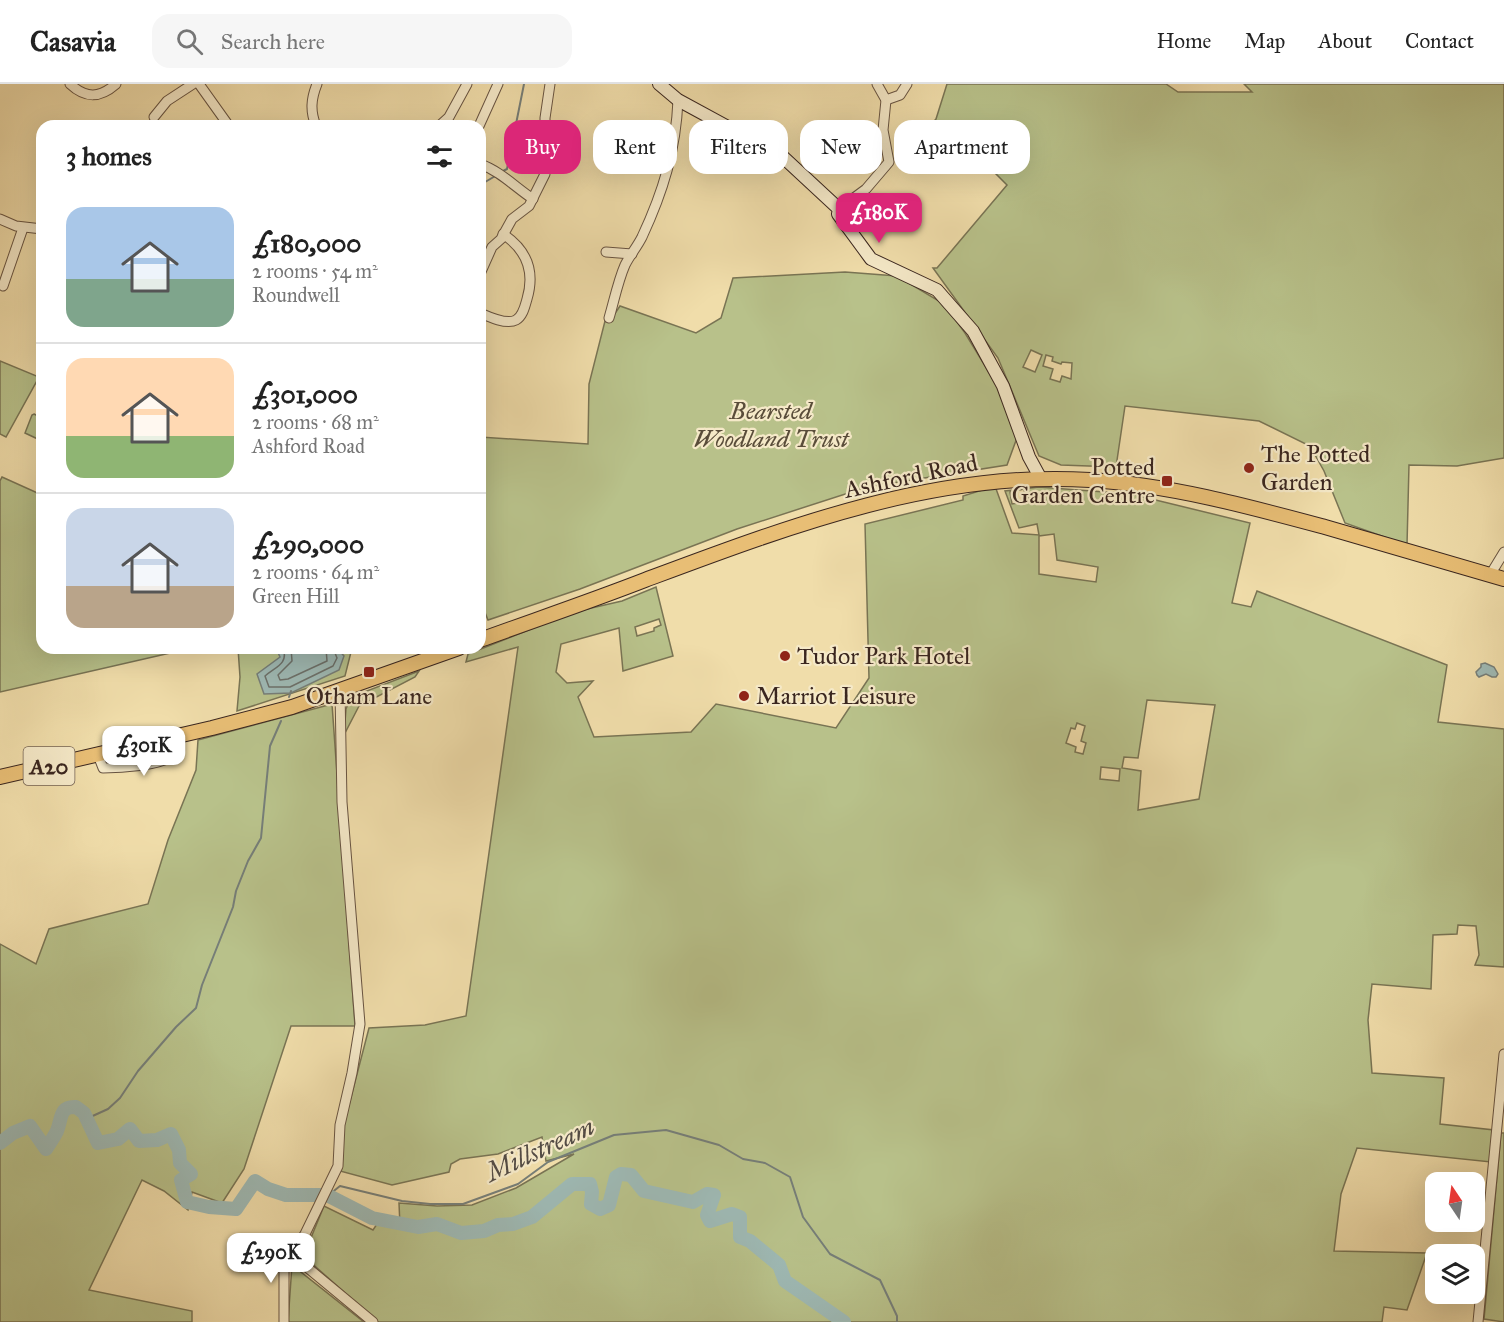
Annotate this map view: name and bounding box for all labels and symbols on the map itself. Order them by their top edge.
pin: £180K [837,193,921,244]
park label: Bearsted Woodland Trust [693,396,850,454]
place label: The Potted Garden [1261,439,1370,497]
street label: Ashford Road [841,447,980,505]
place label: Potted Garden Centre [1012,452,1155,510]
marker: The Potted Garden [1242,461,1256,475]
marker: Potted Garden Centre [1160,474,1174,488]
place label: Tudor Park Hotel [797,641,971,671]
marker: Tudor Park Hotel [778,649,792,663]
marker: Otham Lane [362,665,376,679]
place label: Otham Lane [306,681,432,711]
place label: Marriot Leisure [756,681,916,711]
marker: Marriot Leisure [737,689,751,703]
pin: £301K [102,726,186,777]
road number: A20 [23,747,74,785]
water label: Millstream [478,1110,600,1189]
north arrow [1425,1172,1485,1232]
pin: £290K [229,1233,313,1284]

